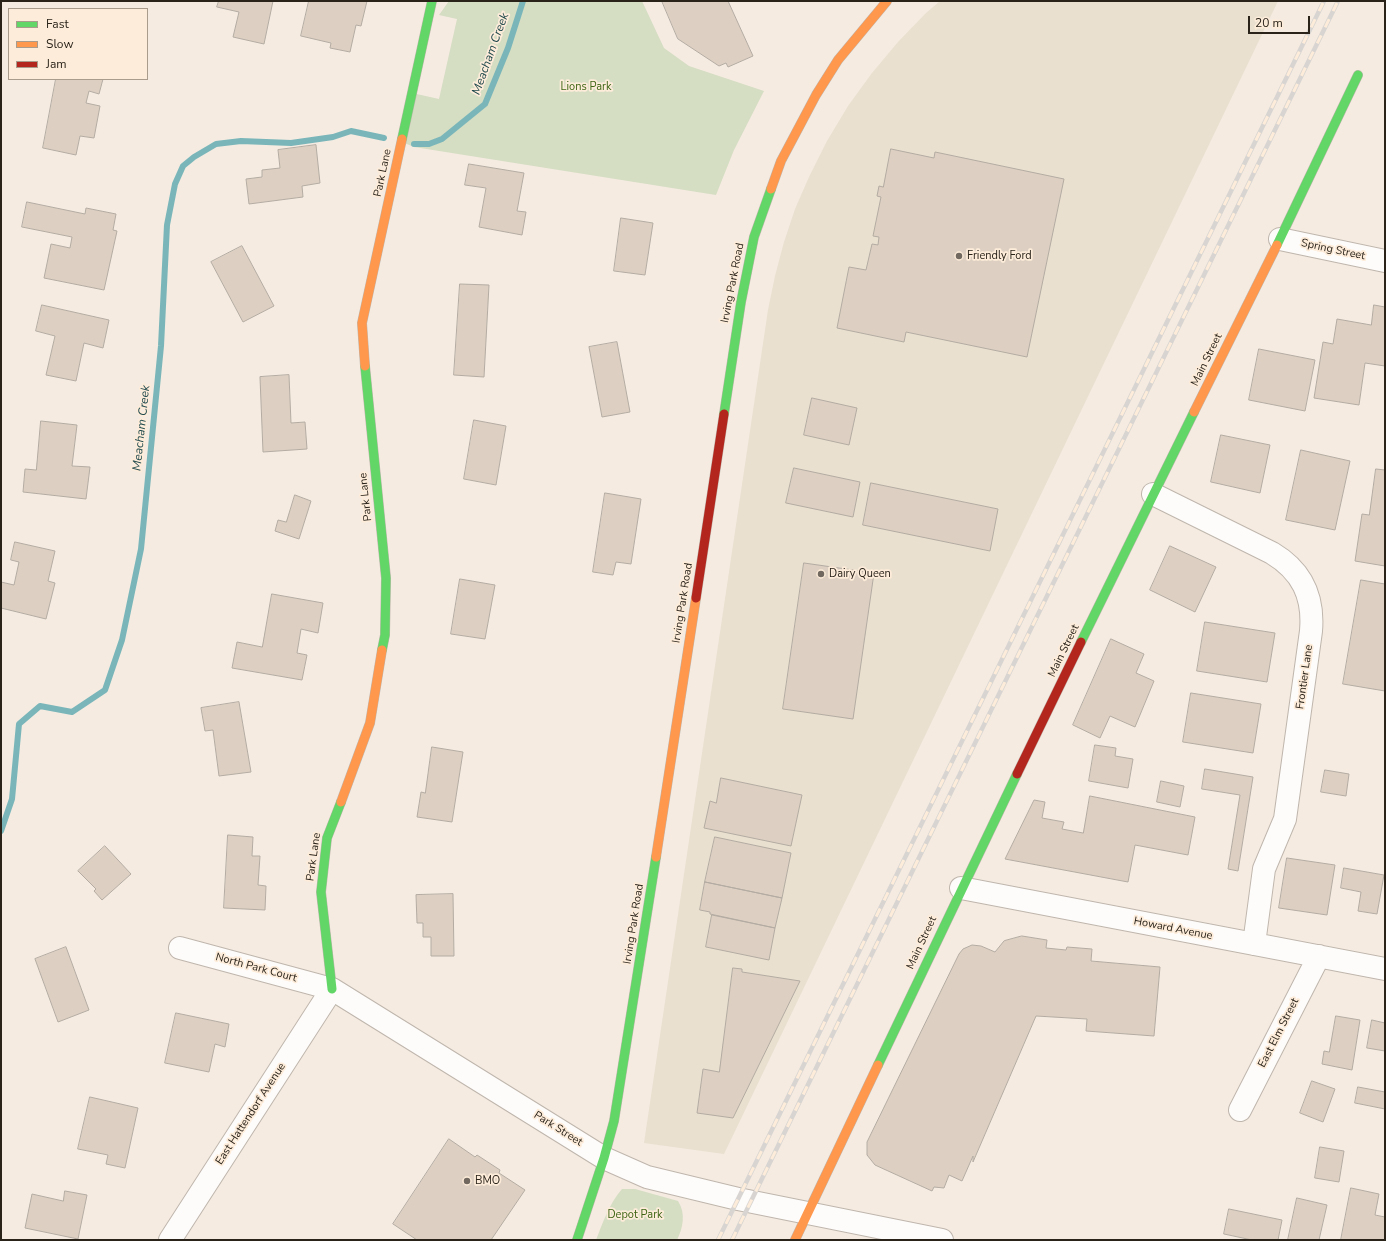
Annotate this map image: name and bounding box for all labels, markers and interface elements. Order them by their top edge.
legend [8,8,148,80]
scale bar [1250,8,1312,34]
water label: Meacham Creek [470,11,512,97]
text: 20 m [1255,15,1283,31]
text: Fast [46,16,69,32]
text: Slow [46,36,74,52]
text: Jam [46,56,67,72]
park label: Lions Park [561,80,611,94]
street label: Park Lane [371,148,395,198]
street label: Spring Street [1300,237,1366,263]
street label: Irving Park Road [719,242,747,324]
place label: Friendly Ford [967,249,1032,263]
marker: Friendly Ford [954,251,964,261]
street label: Main Street [1189,332,1225,388]
water label: Meacham Creek [130,384,154,472]
street label: Park Lane [357,472,375,522]
street label: Irving Park Road [670,562,696,644]
place label: Dairy Queen [829,567,891,581]
marker: Dairy Queen [816,569,826,579]
street label: Main Street [1046,623,1082,679]
street label: Frontier Lane [1294,644,1316,710]
street label: Park Lane [304,832,324,882]
street label: Irving Park Road [621,883,647,965]
street label: Main Street [904,914,940,972]
street label: Howard Avenue [1133,915,1213,943]
street label: North Park Court [214,951,298,985]
street label: East Elm Street [1256,996,1302,1070]
street label: East Hattendorf Avenue [213,1061,289,1167]
street label: Park Street [531,1109,585,1149]
place label: BMO [475,1174,500,1188]
marker: BMO [462,1176,472,1186]
park label: Depot Park [607,1208,663,1222]

